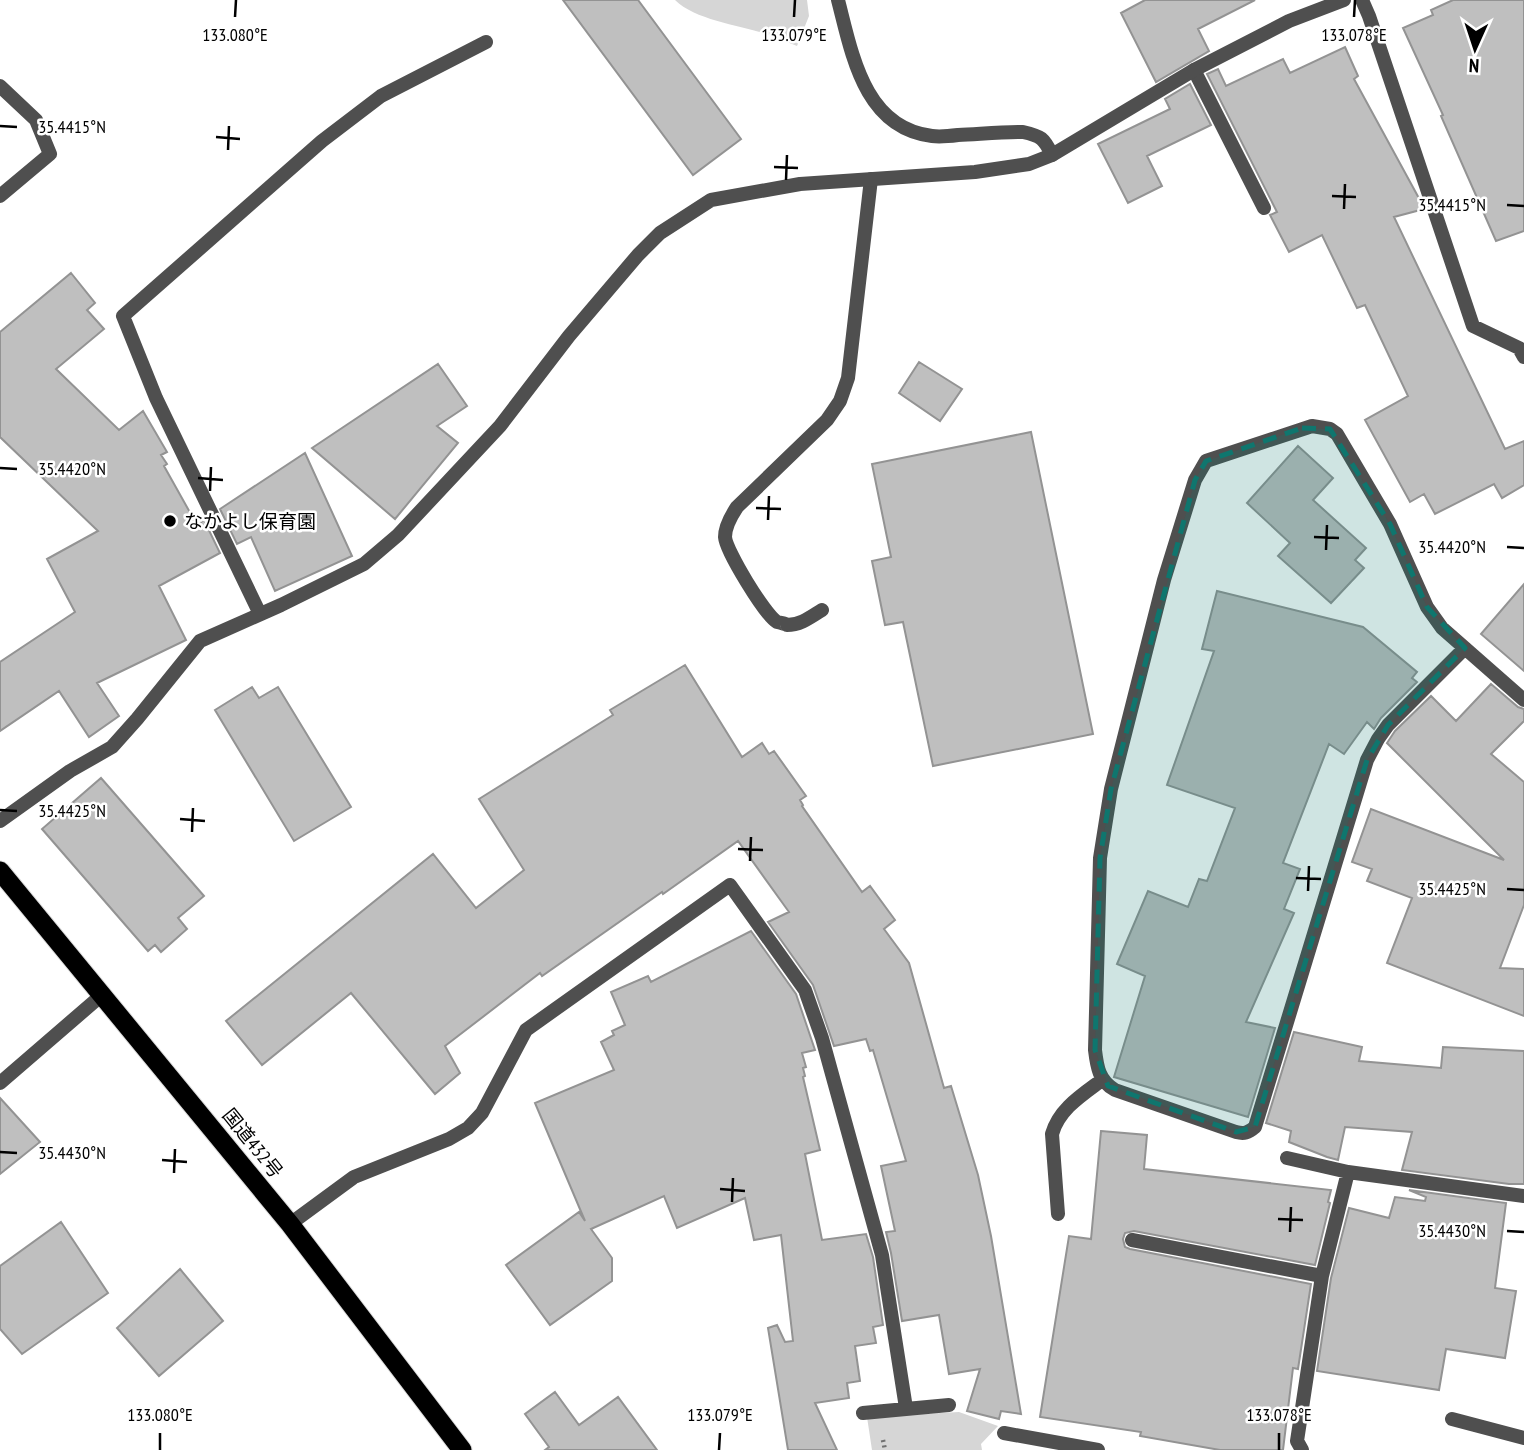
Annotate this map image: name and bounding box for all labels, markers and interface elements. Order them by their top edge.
north arrow [1440,14,1510,84]
text: 133.080°E [202,23,268,46]
text: 133.079°E [761,23,827,46]
text: 133.078°E [1321,23,1387,46]
text: N [1468,54,1480,78]
text: 35.4415°N [38,115,106,138]
text: 35.4415°N [1418,193,1486,216]
text: 35.4420°N [38,457,106,480]
place label: なかよし保育園 [184,509,316,533]
marker: なかよし保育園 [162,513,178,529]
text: 35.4420°N [1418,535,1486,558]
text: 35.4425°N [38,799,106,822]
text: 35.4425°N [1418,877,1486,900]
street label: 国道432号 [218,1103,288,1183]
text: 35.4430°N [38,1141,106,1164]
text: 35.4430°N [1418,1219,1486,1242]
text: 133.080°E [127,1403,193,1426]
text: 133.079°E [687,1403,753,1426]
text: 133.078°E [1246,1403,1312,1426]

